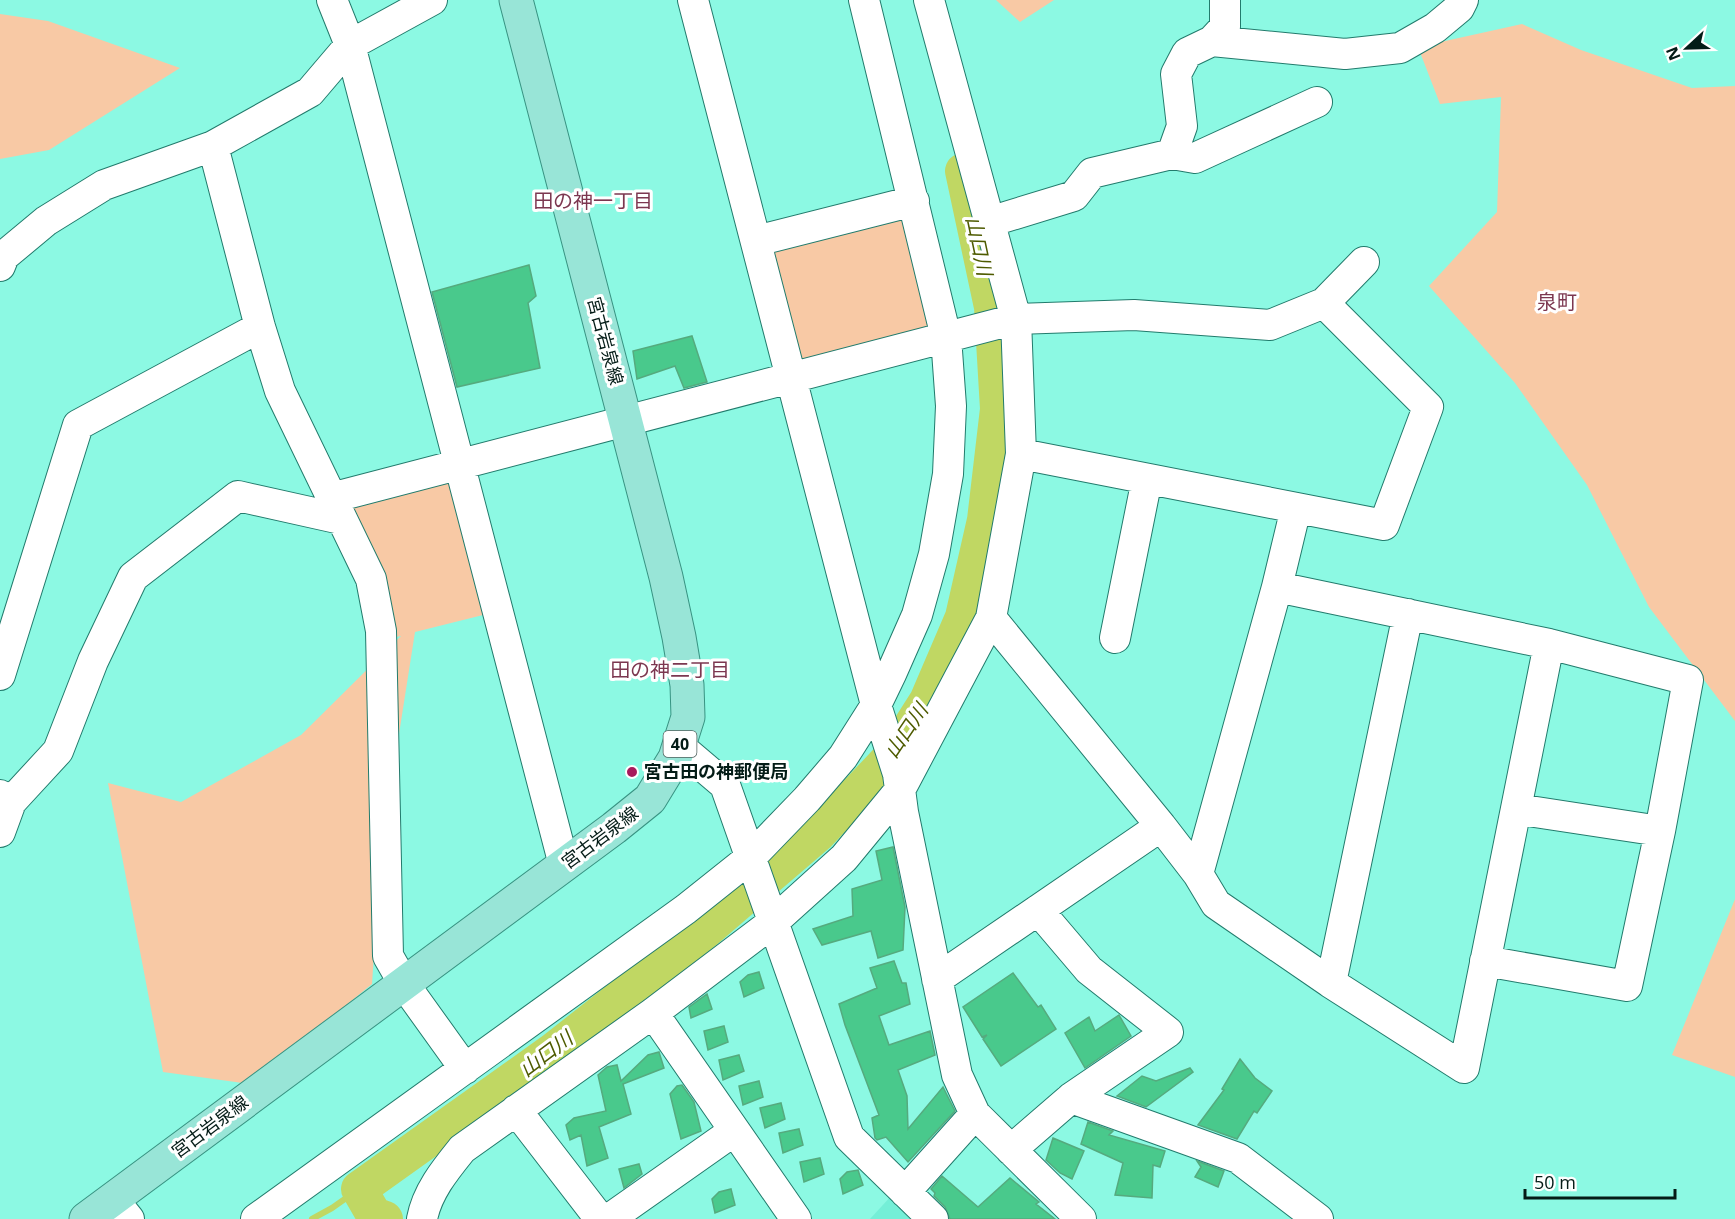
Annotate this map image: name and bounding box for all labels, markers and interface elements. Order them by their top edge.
north arrow [1657,18,1717,78]
text: N [1660,43,1686,64]
district label: 田の神一丁目 [533,187,653,214]
water label: 山口川 [960,214,999,280]
district label: 泉町 [1537,288,1577,315]
street label: 宮古岩泉線 [583,294,629,387]
district label: 田の神二丁目 [610,656,730,683]
water label: 山口川 [878,697,935,763]
road number: 40 [664,731,696,757]
place label: 宮古田の神郵便局 [644,759,788,783]
marker: 宮古田の神郵便局 [625,765,639,779]
street label: 宮古岩泉線 [556,801,643,874]
water label: 山口川 [514,1024,579,1082]
street label: 宮古岩泉線 [166,1090,253,1163]
scale bar [1525,1162,1675,1200]
text: 50 m [1534,1170,1576,1194]

